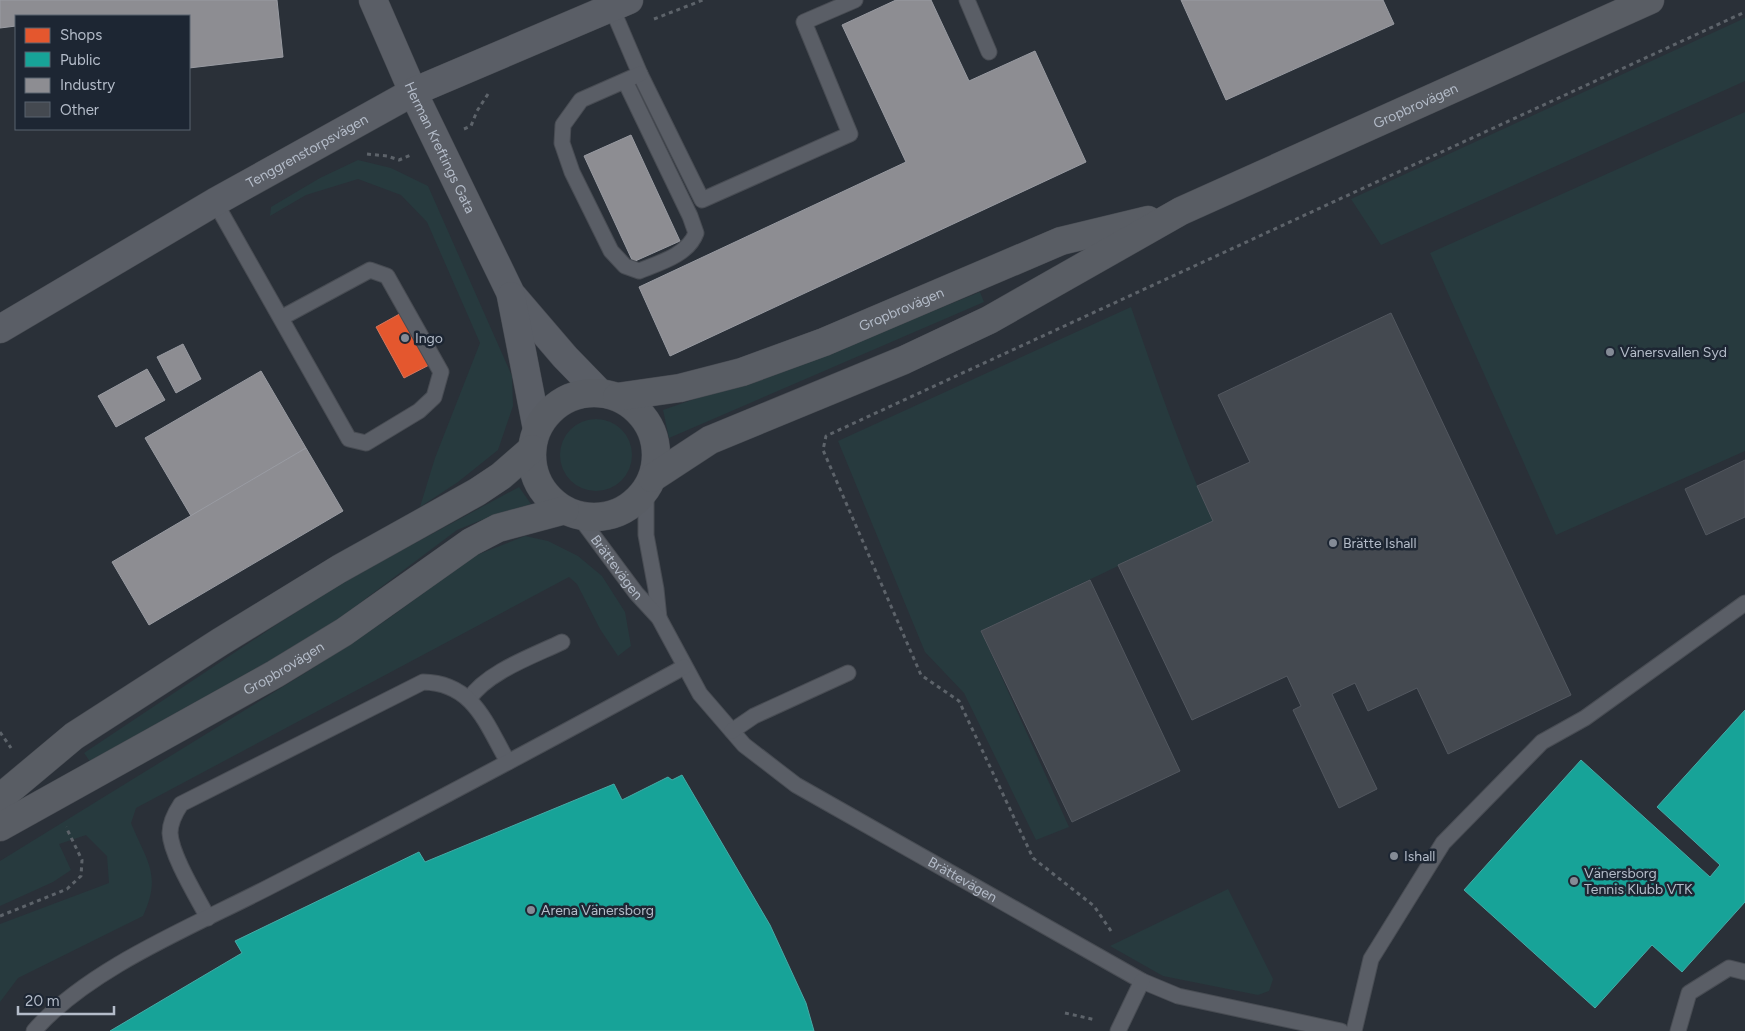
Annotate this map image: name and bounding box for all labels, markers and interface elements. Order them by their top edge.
legend [15,15,190,130]
text: Shops [60,26,102,44]
text: Public [60,51,101,69]
text: Industry [60,76,115,94]
street label: Herman Kreftings Gata [401,79,479,216]
street label: Gropbrovägen [1371,79,1461,132]
text: Other [60,101,99,119]
street label: Tenggrenstorpsvägen [243,110,371,191]
street label: Gropbrovägen [856,283,947,335]
place label: Ingo [415,330,443,347]
marker: Ingo [399,332,411,344]
place label: Vänersvallen Syd [1620,344,1727,361]
marker: Vänersvallen Syd [1604,346,1616,358]
street label: Brättevägen [587,531,647,603]
place label: Brätte Ishall [1343,535,1417,552]
marker: Brätte Ishall [1327,537,1339,549]
street label: Gropbrovägen [240,638,327,698]
place label: Ishall [1404,848,1435,865]
marker: Ishall [1388,850,1400,862]
street label: Brättevägen [925,853,1000,906]
place label: Vänersborg Tennis Klubb VTK [1584,865,1693,898]
marker: Vänersborg Tennis Klubb VTK [1568,875,1580,887]
place label: Arena Vänersborg [541,902,654,919]
marker: Arena Vänersborg [525,904,537,916]
scale bar [18,984,114,1016]
text: 20 m [25,992,59,1010]

